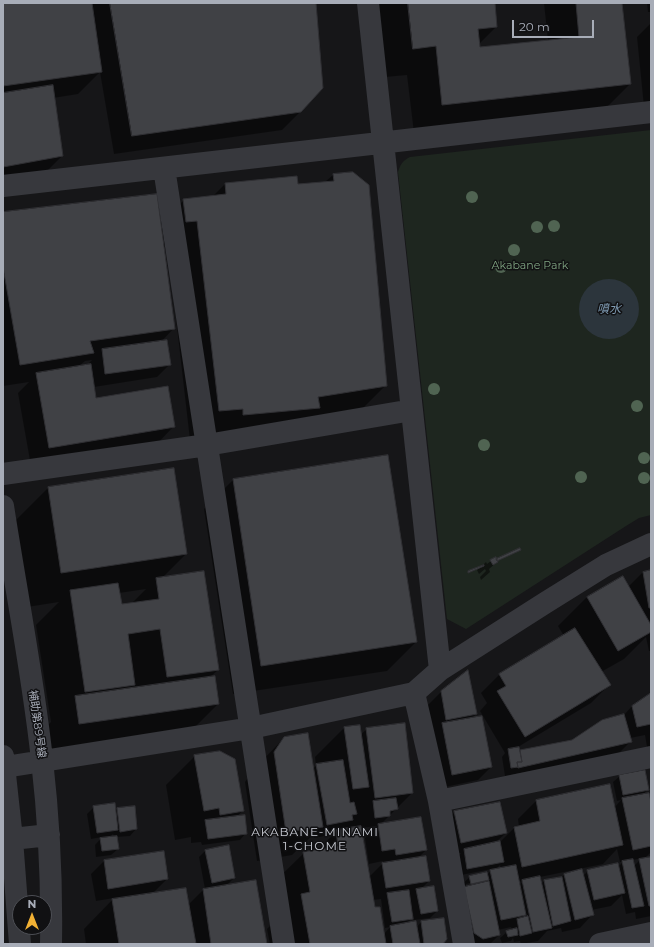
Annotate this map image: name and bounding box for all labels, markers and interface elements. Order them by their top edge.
scale bar [514,12,596,38]
text: 20 m [519,19,550,34]
park label: Akabane Park [492,259,568,273]
water label: 噴水 [597,302,621,316]
street label: 補助第89号線 [26,689,48,759]
district label: AKABANE-MINAMI 1-CHOME [251,825,379,853]
north arrow [12,895,52,935]
text: N [28,897,36,911]

